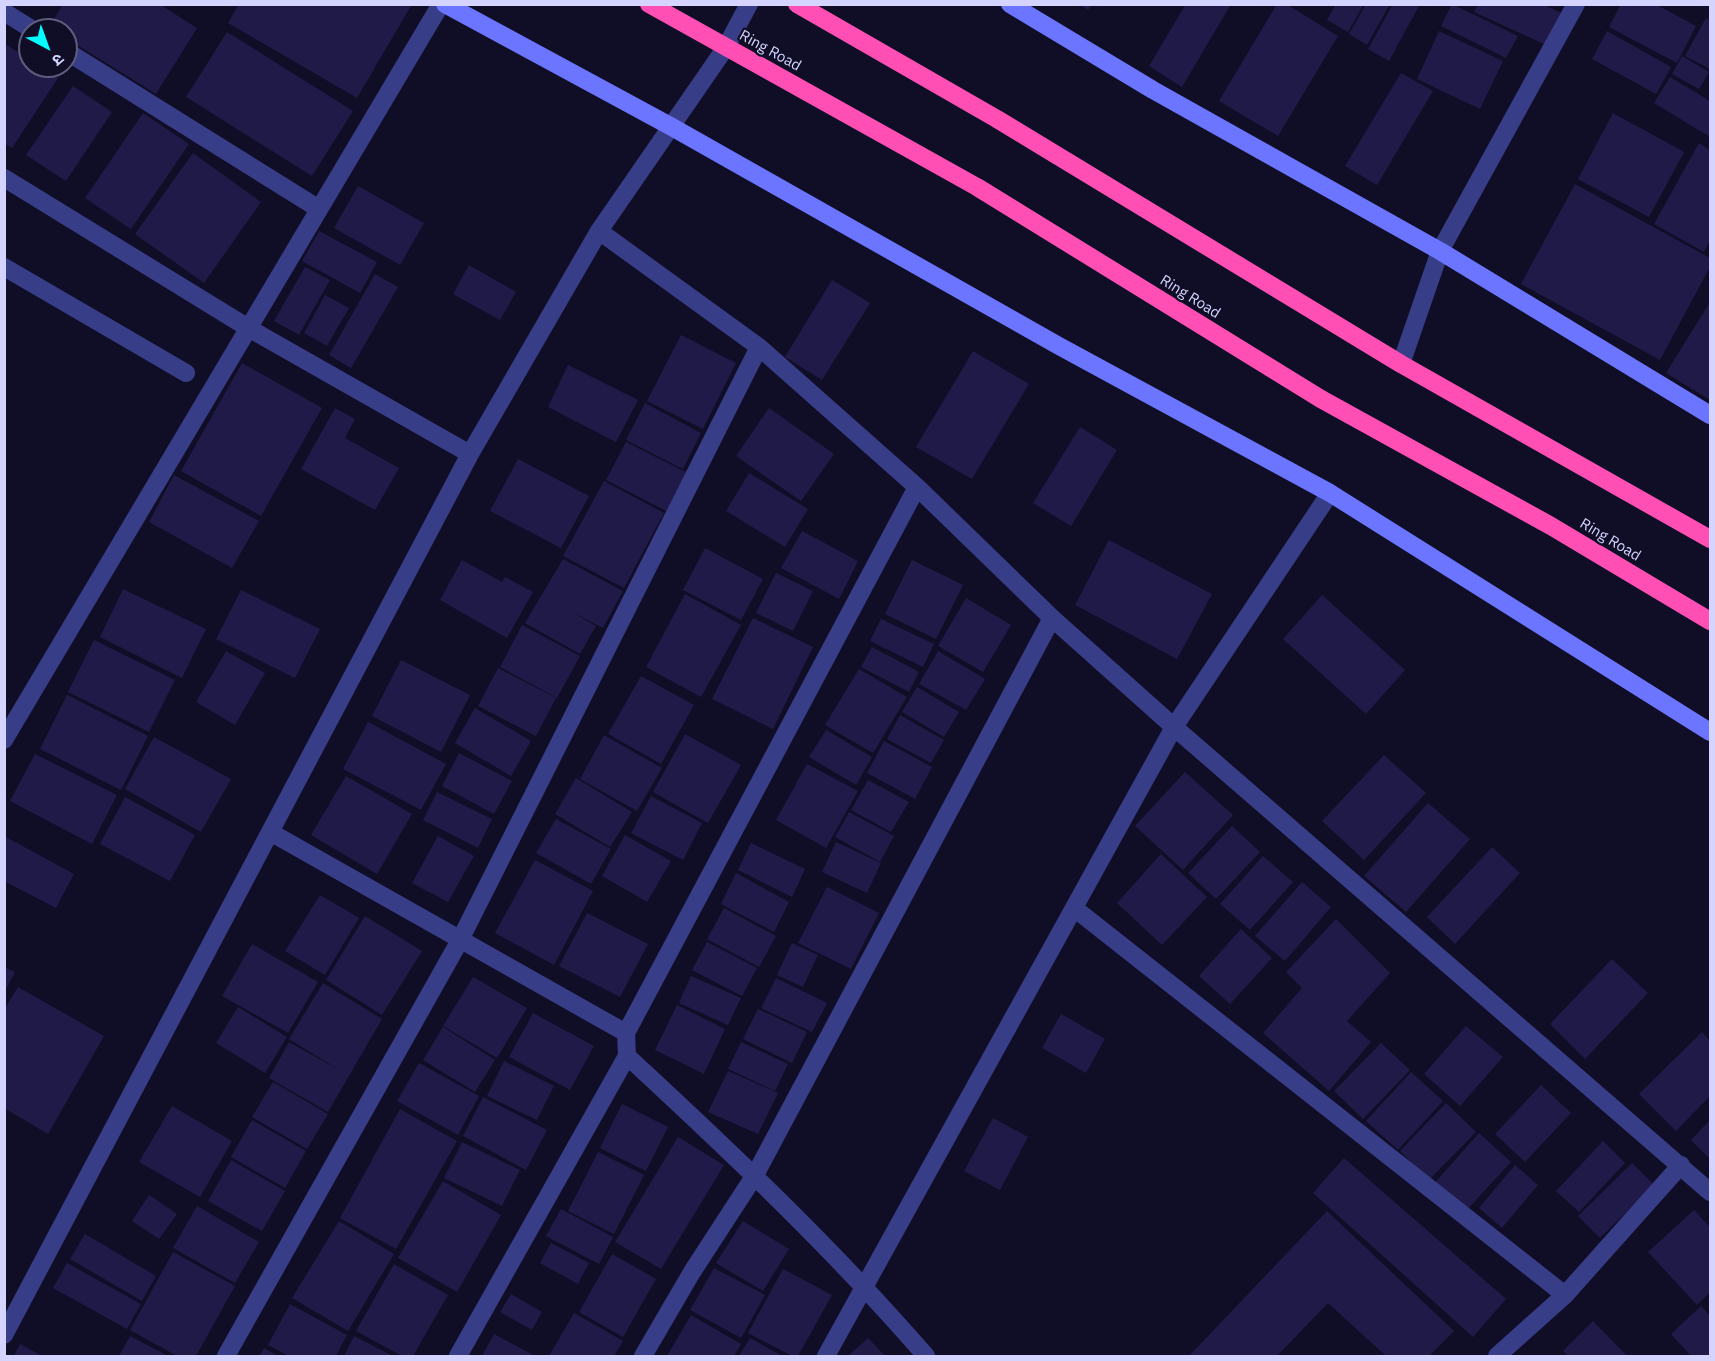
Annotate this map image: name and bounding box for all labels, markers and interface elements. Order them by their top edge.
north arrow [18,18,78,78]
street label: Ring Road [736,27,804,75]
text: उ [48,49,69,71]
street label: Ring Road [1156,271,1224,323]
street label: Ring Road [1576,515,1644,565]

